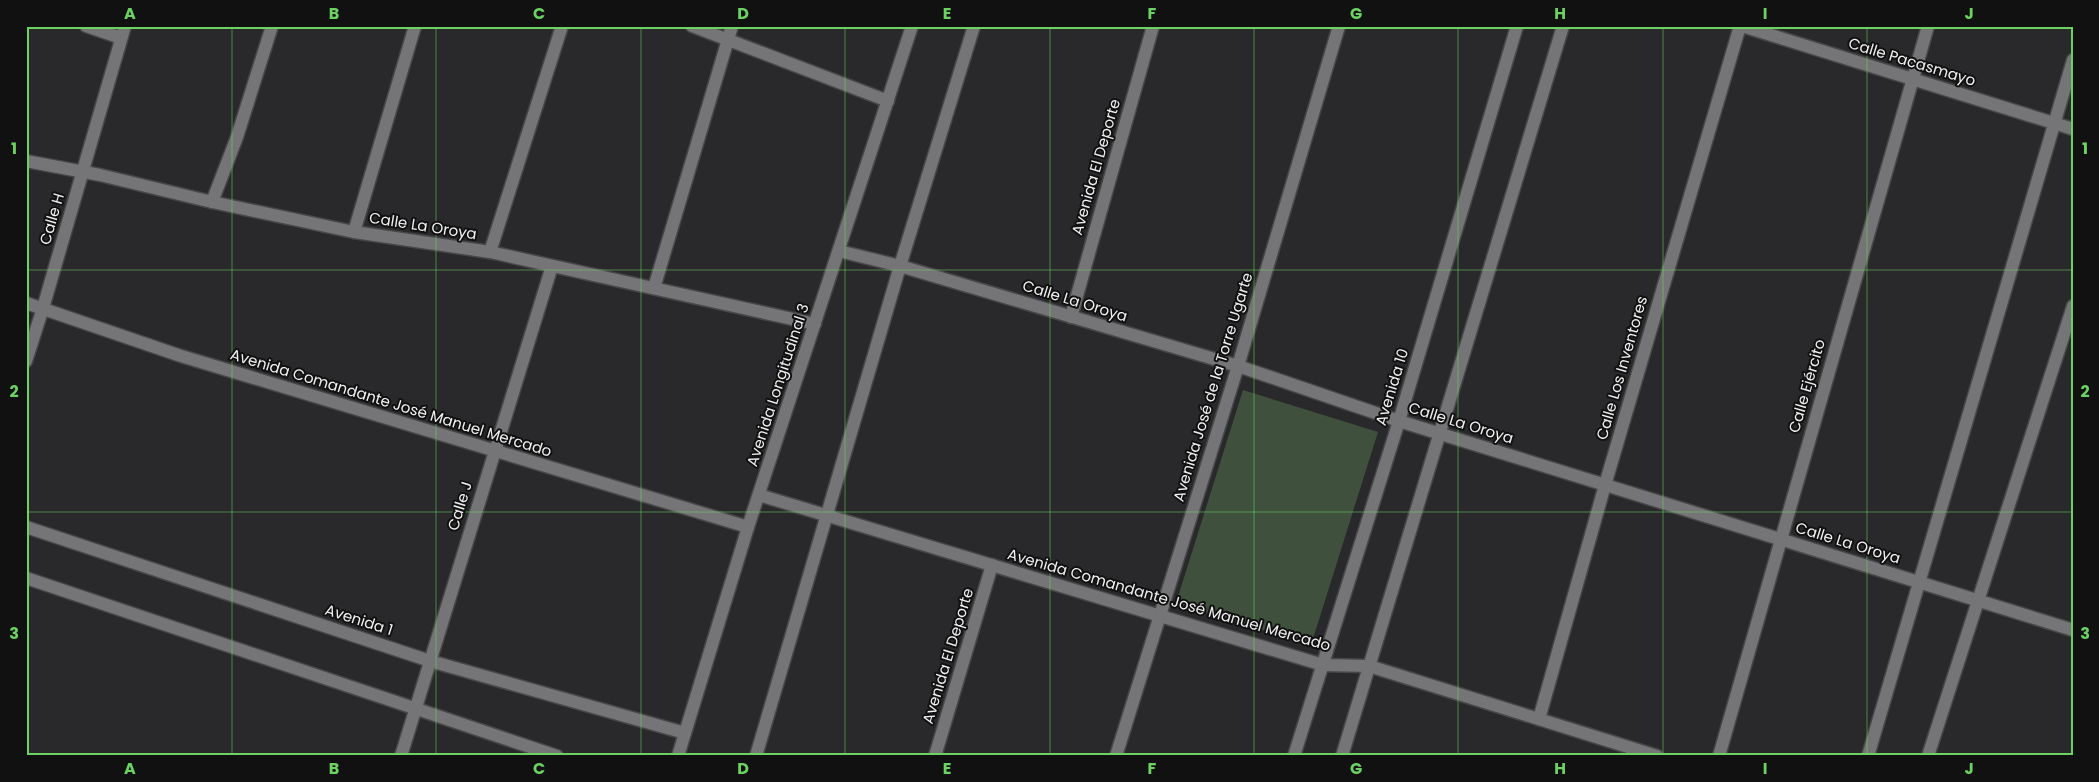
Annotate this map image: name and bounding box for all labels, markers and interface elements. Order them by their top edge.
text: A [124,2,136,25]
text: B [329,2,339,25]
text: C [533,2,545,25]
text: D [737,2,749,25]
text: E [943,2,951,25]
text: F [1148,2,1157,25]
text: G [1350,2,1362,25]
text: H [1554,2,1566,25]
text: I [1763,2,1767,25]
text: J [1964,2,1974,25]
street label: Calle Pacasmayo [1846,32,1978,91]
street label: Avenida El Deporte [1066,96,1125,237]
text: 1 [11,137,17,160]
text: 1 [2082,137,2088,160]
street label: Calle H [34,191,69,247]
street label: Calle La Oroya [368,207,478,244]
street label: Avenida José de la Torre Ugarte [1168,270,1257,504]
street label: Calle La Oroya [1020,275,1130,326]
street label: Calle Los Inventores [1591,293,1652,442]
street label: Avenida Longitudinal 3 [741,301,814,469]
street label: Calle Ejército [1783,337,1830,435]
street label: Avenida Comandante José Manuel Mercado [228,343,554,462]
street label: Avenida 10 [1370,346,1413,428]
text: 2 [9,380,19,403]
text: 2 [2080,380,2090,403]
street label: Calle La Oroya [1406,397,1516,448]
street label: Calle J [442,479,477,533]
street label: Calle La Oroya [1793,517,1903,568]
street label: Avenida Comandante José Manuel Mercado [1005,543,1333,656]
street label: Avenida El Deporte [917,585,978,726]
street label: Avenida 1 [323,599,396,640]
text: 3 [9,622,19,645]
text: 3 [2080,622,2090,645]
text: A [124,757,136,780]
text: B [329,757,339,780]
text: C [533,757,545,780]
text: D [737,757,749,780]
text: E [943,757,951,780]
text: F [1148,757,1157,780]
text: G [1350,757,1362,780]
text: H [1554,757,1566,780]
text: I [1763,757,1767,780]
text: J [1964,757,1974,780]

